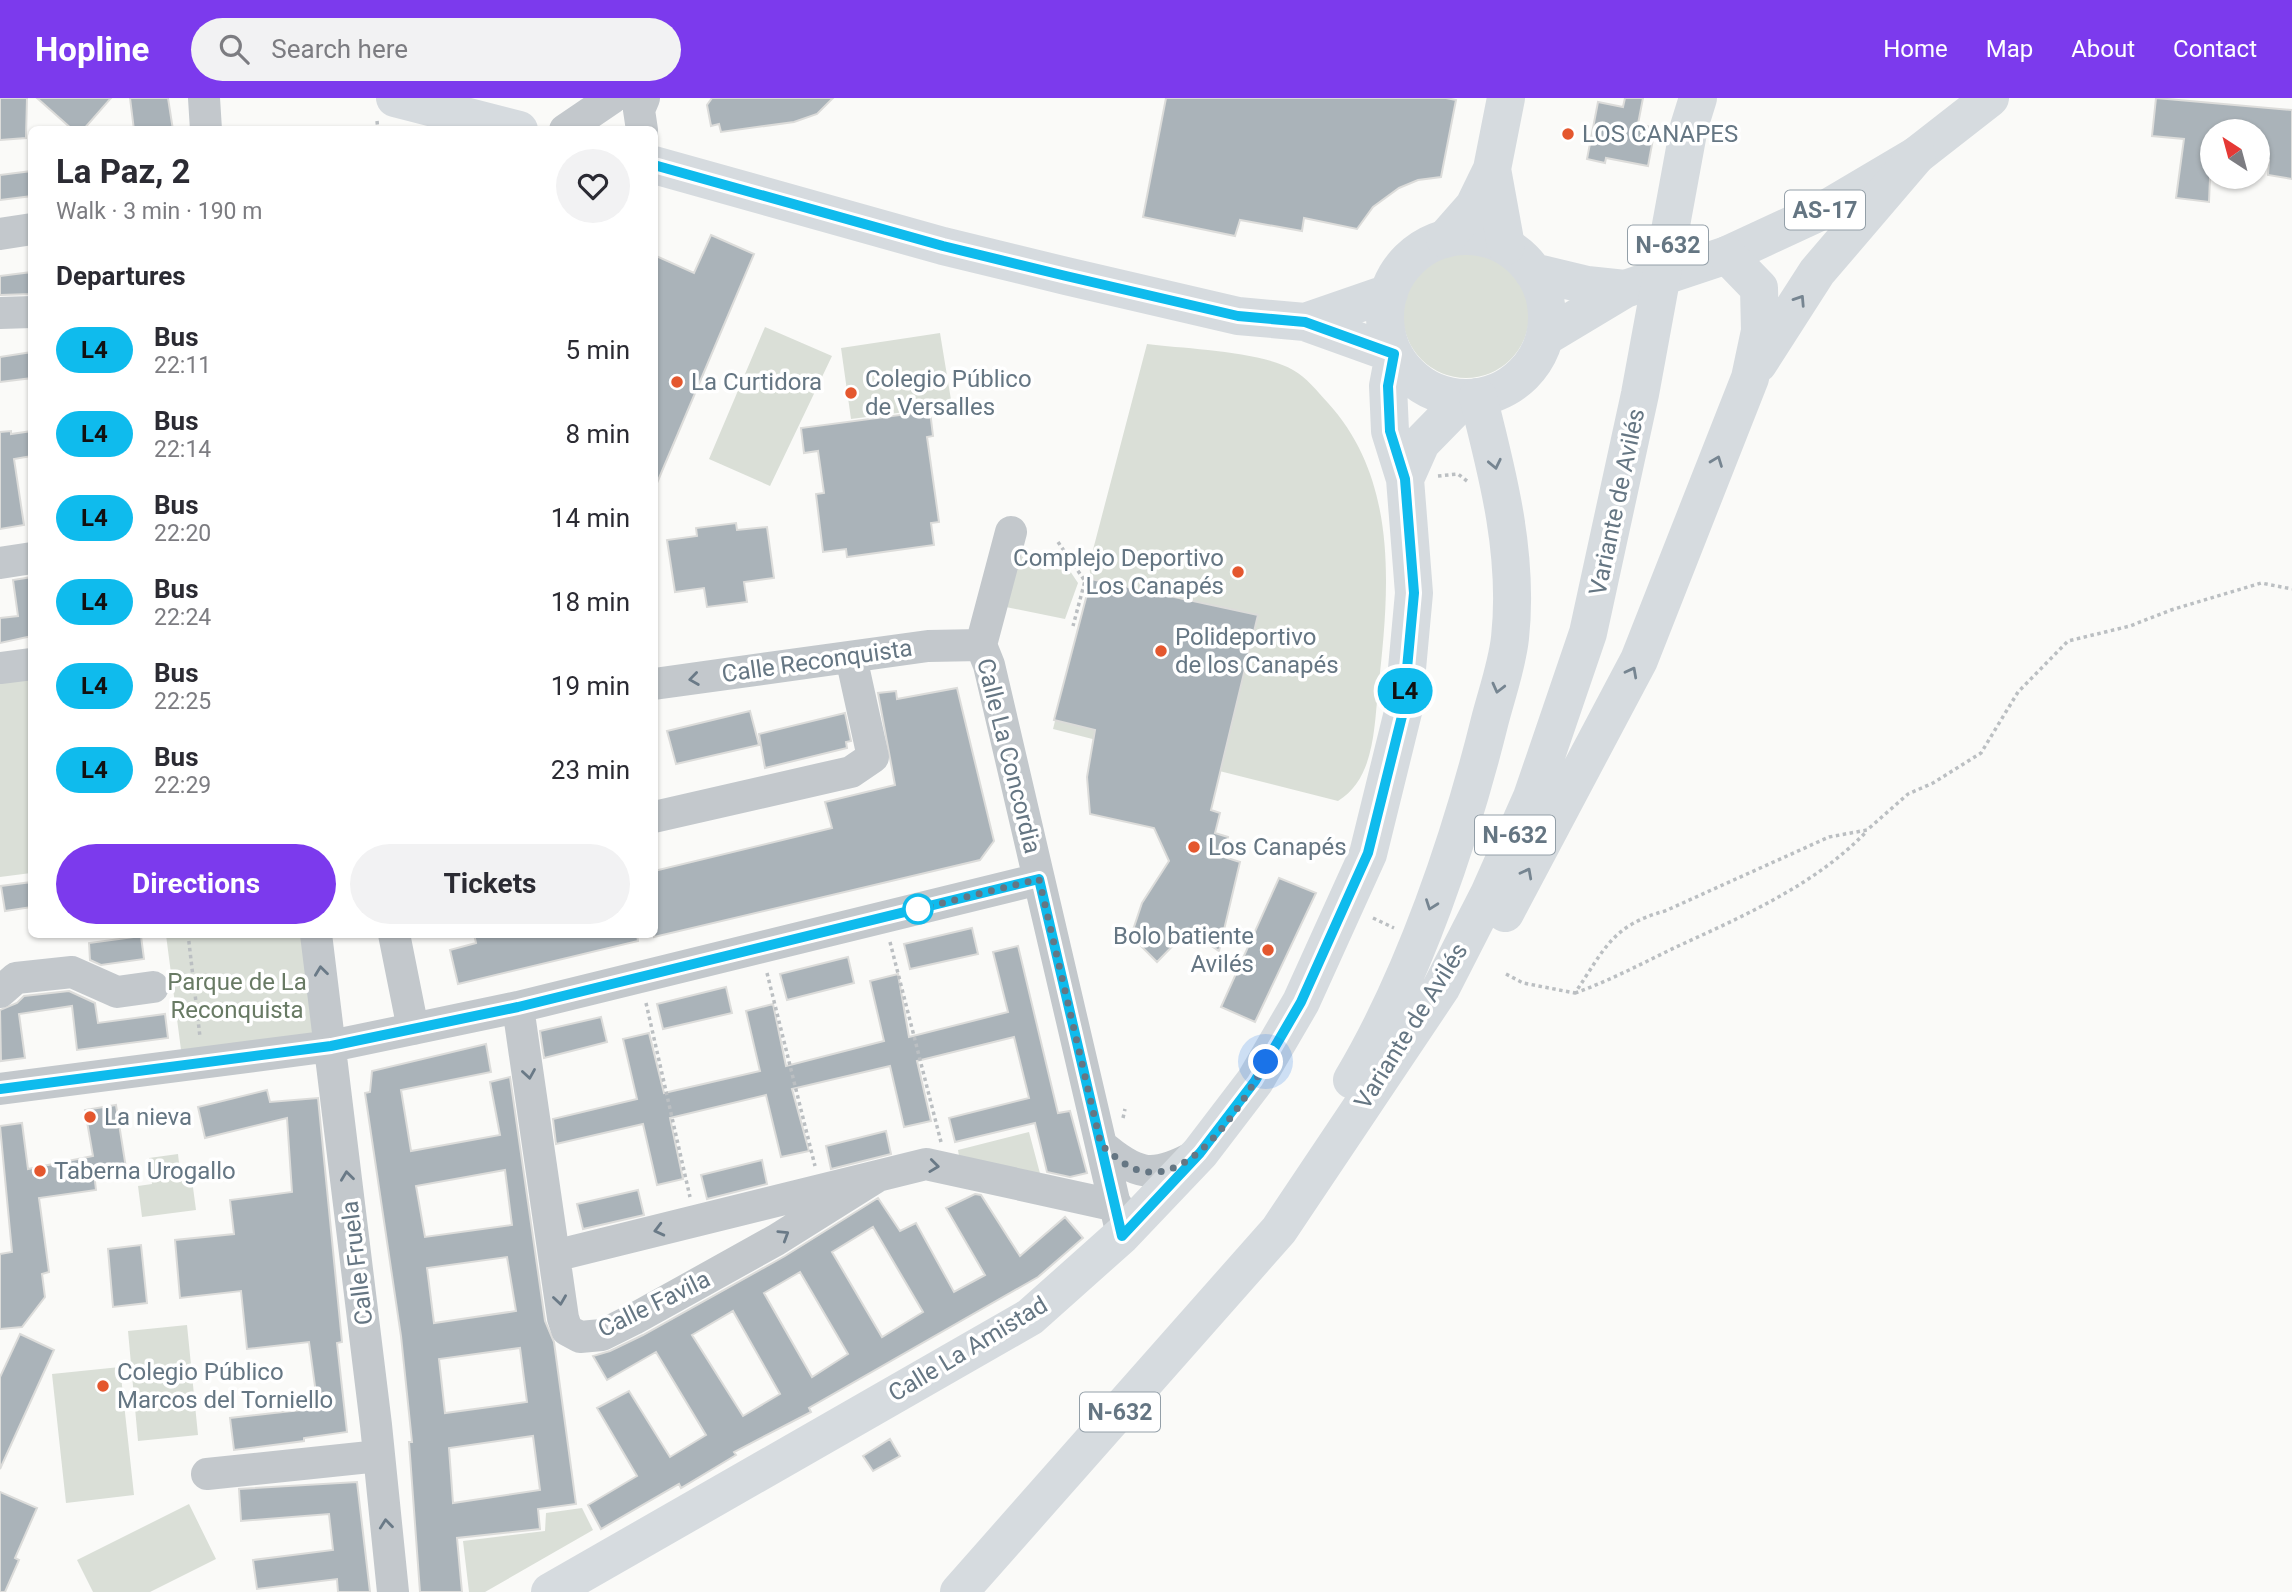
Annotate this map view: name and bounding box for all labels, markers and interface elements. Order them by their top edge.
search box [191,18,681,81]
text: Hopline [35,30,149,69]
icon: search [215,30,253,68]
text: Search here [271,34,408,64]
text: Home [1883,35,1948,63]
text: Map [1986,35,2033,63]
text: About [2071,35,2135,63]
text: Contact [2173,35,2257,63]
north arrow [2200,119,2270,189]
map controls [2200,119,2270,189]
place label: LOS CANAPES [1582,120,1738,148]
marker: LOS CANAPES [1560,126,1576,142]
button: heart [556,149,630,223]
text: La Paz, 2 [56,152,191,191]
road number: AS-17 [1785,190,1865,230]
text: Walk · 3 min · 190 m [56,198,262,225]
road number: N-632 [1628,226,1708,264]
text: Departures [56,261,186,291]
one-way arrow [1791,294,1804,307]
text: Bus [154,322,199,352]
text: 5 min [565,335,630,365]
text: L4 [81,336,108,364]
text: 22:11 [154,352,211,379]
place label: Colegio Público de Versalles [865,365,1032,421]
place label: La Curtidora [691,368,822,396]
marker: La Curtidora [669,374,685,390]
marker: Colegio Público de Versalles [843,385,859,401]
text: Bus [154,406,199,436]
street label: Variante de Avilés [1584,406,1650,598]
text: 8 min [565,419,630,449]
text: L4 [81,420,108,448]
text: 22:14 [154,436,211,463]
one-way arrow [1709,455,1723,467]
one-way arrow [1486,458,1501,470]
text: Bus [154,490,199,520]
text: 14 min [551,503,630,533]
text: L4 [81,504,108,532]
text: 22:20 [154,520,211,547]
place label: Complejo Deportivo Los Canapés [1013,544,1224,600]
marker: Complejo Deportivo Los Canapés [1230,564,1246,580]
text: Bus [154,574,199,604]
text: 18 min [551,587,630,617]
text: L4 [81,588,108,616]
text: 22:24 [154,604,211,631]
place label: Polideportivo de los Canapés [1175,623,1339,679]
street label: Calle Reconquista [720,634,914,688]
marker: Polideportivo de los Canapés [1153,643,1169,659]
street label: Calle La Concordia [971,656,1047,856]
text: Bus [154,658,199,688]
one-way arrow [1624,667,1638,679]
line badge: L4 [1374,668,1436,714]
text: 19 min [551,671,630,701]
one-way arrow [688,671,700,686]
text: L4 [81,672,108,700]
text: L4 [1392,677,1418,705]
one-way arrow [1492,682,1506,694]
text: 22:25 [154,688,211,715]
text: Bus [154,742,199,772]
text: 23 min [551,755,630,785]
text: L4 [81,756,108,784]
text: 22:29 [154,772,211,799]
road number: N-632 [1475,816,1555,855]
place label: Los Canapés [1208,833,1347,861]
marker: Los Canapés [1186,839,1202,855]
button: Directions [56,844,336,924]
button: Tickets [350,844,630,924]
one-way arrow [1519,868,1532,880]
unlabelled marker [903,894,933,924]
one-way arrow [1426,899,1440,911]
place label: Bolo batiente Avilés [1113,922,1254,978]
street label: Variante de Avilés [1349,938,1473,1114]
marker: Bolo batiente Avilés [1260,942,1276,958]
one-way arrow [314,965,329,977]
park label: Parque de La Reconquista [167,968,307,1024]
your location [1248,1044,1283,1079]
one-way arrow [521,1068,536,1080]
place label: La nieva [104,1103,192,1131]
marker: La nieva [82,1109,98,1125]
place label: Taberna Urogallo [54,1157,236,1185]
one-way arrow [928,1159,940,1174]
marker: Taberna Urogallo [32,1163,48,1179]
one-way arrow [339,1171,354,1182]
street label: Calle Fruela [335,1199,379,1327]
one-way arrow [653,1222,665,1236]
one-way arrow [777,1230,790,1243]
street label: Calle Favila [593,1265,715,1343]
street label: Calle La Amistad [884,1291,1052,1407]
one-way arrow [552,1294,567,1306]
place label: Colegio Público Marcos del Torniello [117,1358,333,1414]
marker: Colegio Público Marcos del Torniello [95,1378,111,1394]
road number: N-632 [1080,1392,1160,1432]
one-way arrow [379,1518,394,1529]

